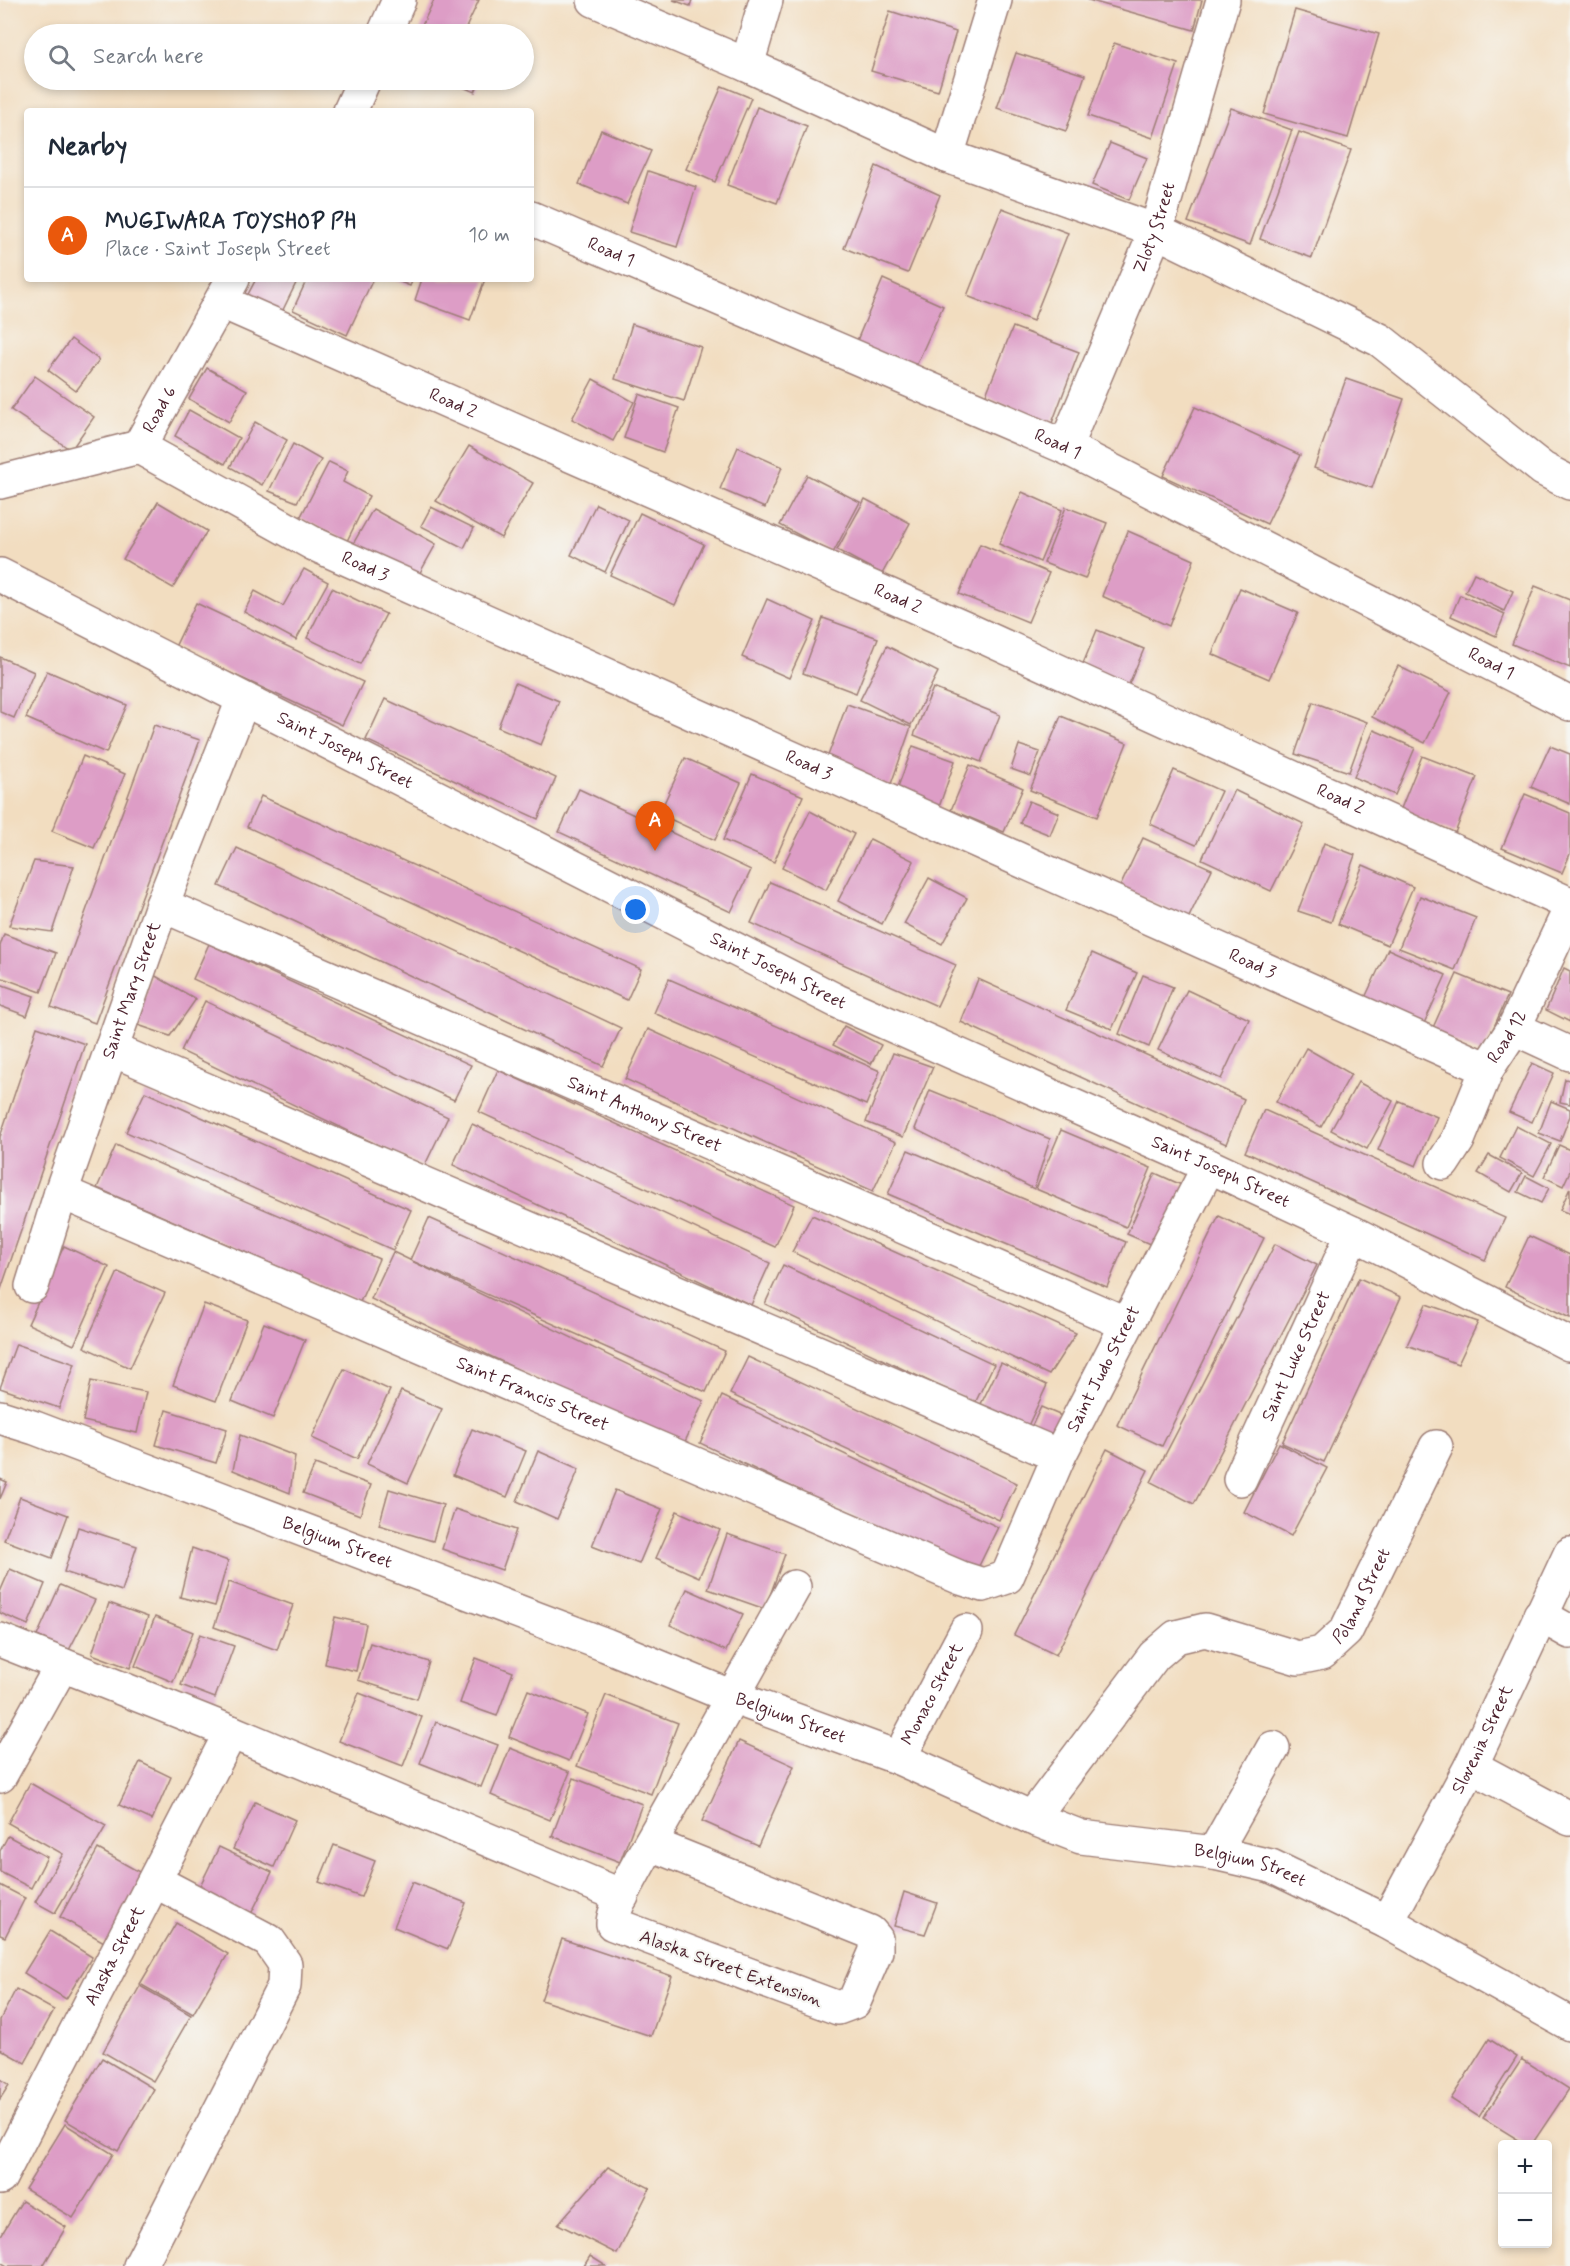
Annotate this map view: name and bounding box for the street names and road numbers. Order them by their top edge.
street label: Zloty Street [1128,179,1182,277]
street label: Road 1 [584,232,638,273]
street label: Road 6 [137,382,183,438]
street label: Road 2 [425,382,480,424]
street label: Road 1 [1030,423,1085,465]
street label: Road 3 [338,546,392,588]
street label: Road 2 [870,578,925,620]
street label: Road 1 [1464,642,1518,686]
street label: Saint Joseph Street [273,706,417,795]
street label: Road 3 [781,744,836,786]
street label: Road 2 [1313,778,1368,821]
street label: Saint Mary Street [97,918,167,1062]
street label: Saint Joseph Street [706,926,850,1016]
street label: Road 3 [1225,943,1280,985]
street label: Road 12 [1482,1007,1533,1068]
street label: Saint Anthony Street [564,1070,725,1159]
street label: Saint Joseph Street [1148,1130,1294,1214]
street label: Saint Luke Street [1256,1287,1337,1425]
street label: Saint Judo Street [1061,1302,1146,1437]
street label: Saint Francis Street [453,1351,612,1437]
street label: Belgium Street [279,1511,396,1575]
street label: Poland Street [1327,1544,1397,1650]
street label: Monaco Street [896,1639,970,1750]
street label: Slovenia Street [1446,1681,1519,1798]
street label: Belgium Street [732,1687,849,1750]
street label: Belgium Street [1193,1839,1310,1893]
street label: Alaska Street [79,1902,151,2010]
street label: Alaska Street Extension [636,1925,826,2013]

